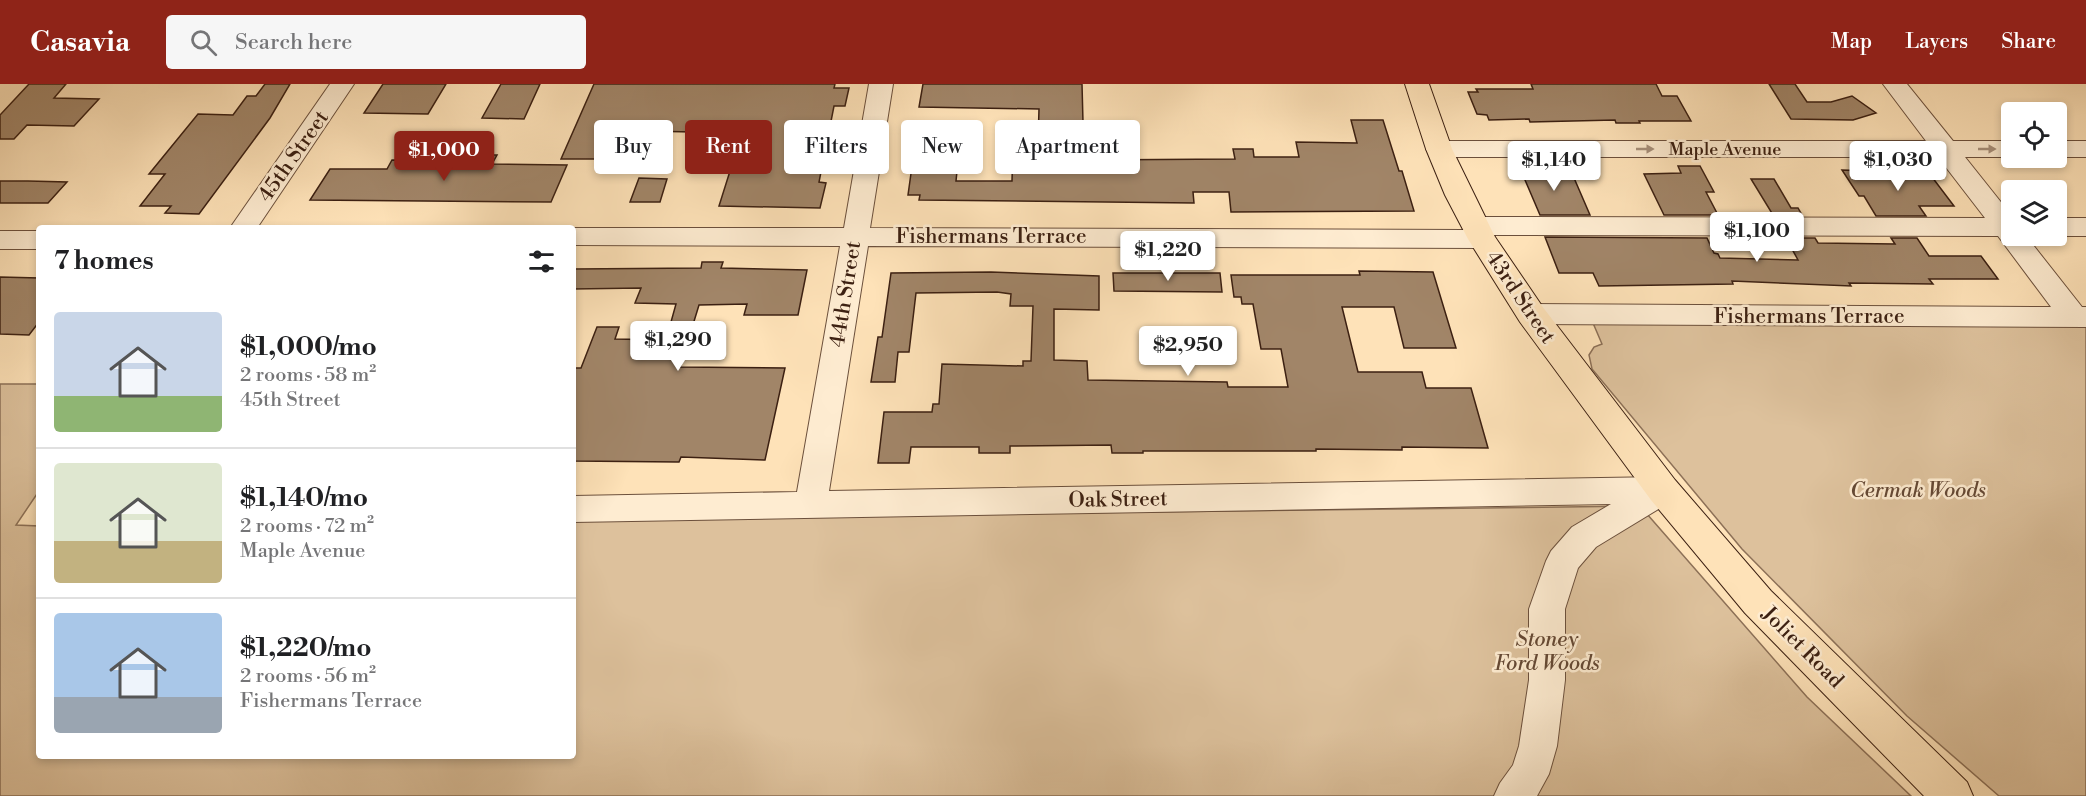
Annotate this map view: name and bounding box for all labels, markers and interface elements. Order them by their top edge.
search box [166,15,586,69]
text: Casavia [30,25,130,60]
icon: search [187,26,220,59]
text: Search here [235,29,352,56]
text: Map [1831,29,1872,55]
text: Layers [1905,29,1968,55]
text: Share [2001,29,2056,55]
map controls [2001,102,2067,246]
button: locate [2001,102,2067,168]
street label: 45th Street [253,105,335,207]
chip: Buy [594,120,673,174]
chip: Rent [685,120,772,174]
chip: Filters [784,120,889,174]
chip: New [901,120,983,174]
chip: Apartment [995,120,1140,174]
pin: $1,000 [395,131,493,182]
text: $1,000 [408,138,480,163]
street label: Maple Avenue [1669,138,1781,161]
pin: $1,140 [1505,141,1603,192]
pin: $1,030 [1849,141,1947,192]
one-way arrow [1635,144,1654,154]
one-way arrow [1977,144,1996,154]
text: $1,140 [1522,148,1586,173]
text: $1,030 [1864,148,1933,173]
button: layers [2001,180,2067,246]
pin: $1,100 [1708,212,1806,263]
text: $1,100 [1724,219,1790,244]
street label: Fishermans Terrace [895,224,1087,250]
pin: $1,220 [1119,231,1217,282]
text: $1,220 [1134,238,1202,263]
street label: 44th Street [825,239,867,349]
text: 7 homes [54,245,154,277]
icon: filters [525,245,558,278]
street label: 43rd Street [1480,246,1561,349]
street label: Fishermans Terrace [1713,304,1905,330]
pin: $1,290 [629,321,727,372]
pin: $2,950 [1139,326,1237,377]
text: $1,290 [644,328,712,353]
text: $1,000/mo [240,331,377,363]
text: $2,950 [1153,333,1223,358]
icon: home [102,336,174,408]
text: 2 rooms · 58 m² [240,363,376,388]
text: 45th Street [240,388,341,413]
park label: Cermak Woods [1850,478,1986,504]
text: $1,140/mo [240,482,368,514]
street label: Oak Street [1068,486,1168,514]
icon: home [102,487,174,559]
text: 2 rooms · 72 m² [240,514,374,539]
text: Maple Avenue [240,539,365,564]
street label: Joliet Road [1755,601,1849,694]
park label: Stoney Ford Woods [1494,627,1600,677]
text: $1,220/mo [240,632,372,664]
icon: home [102,637,174,709]
text: 2 rooms · 56 m² [240,664,376,689]
text: Fishermans Terrace [240,689,422,714]

